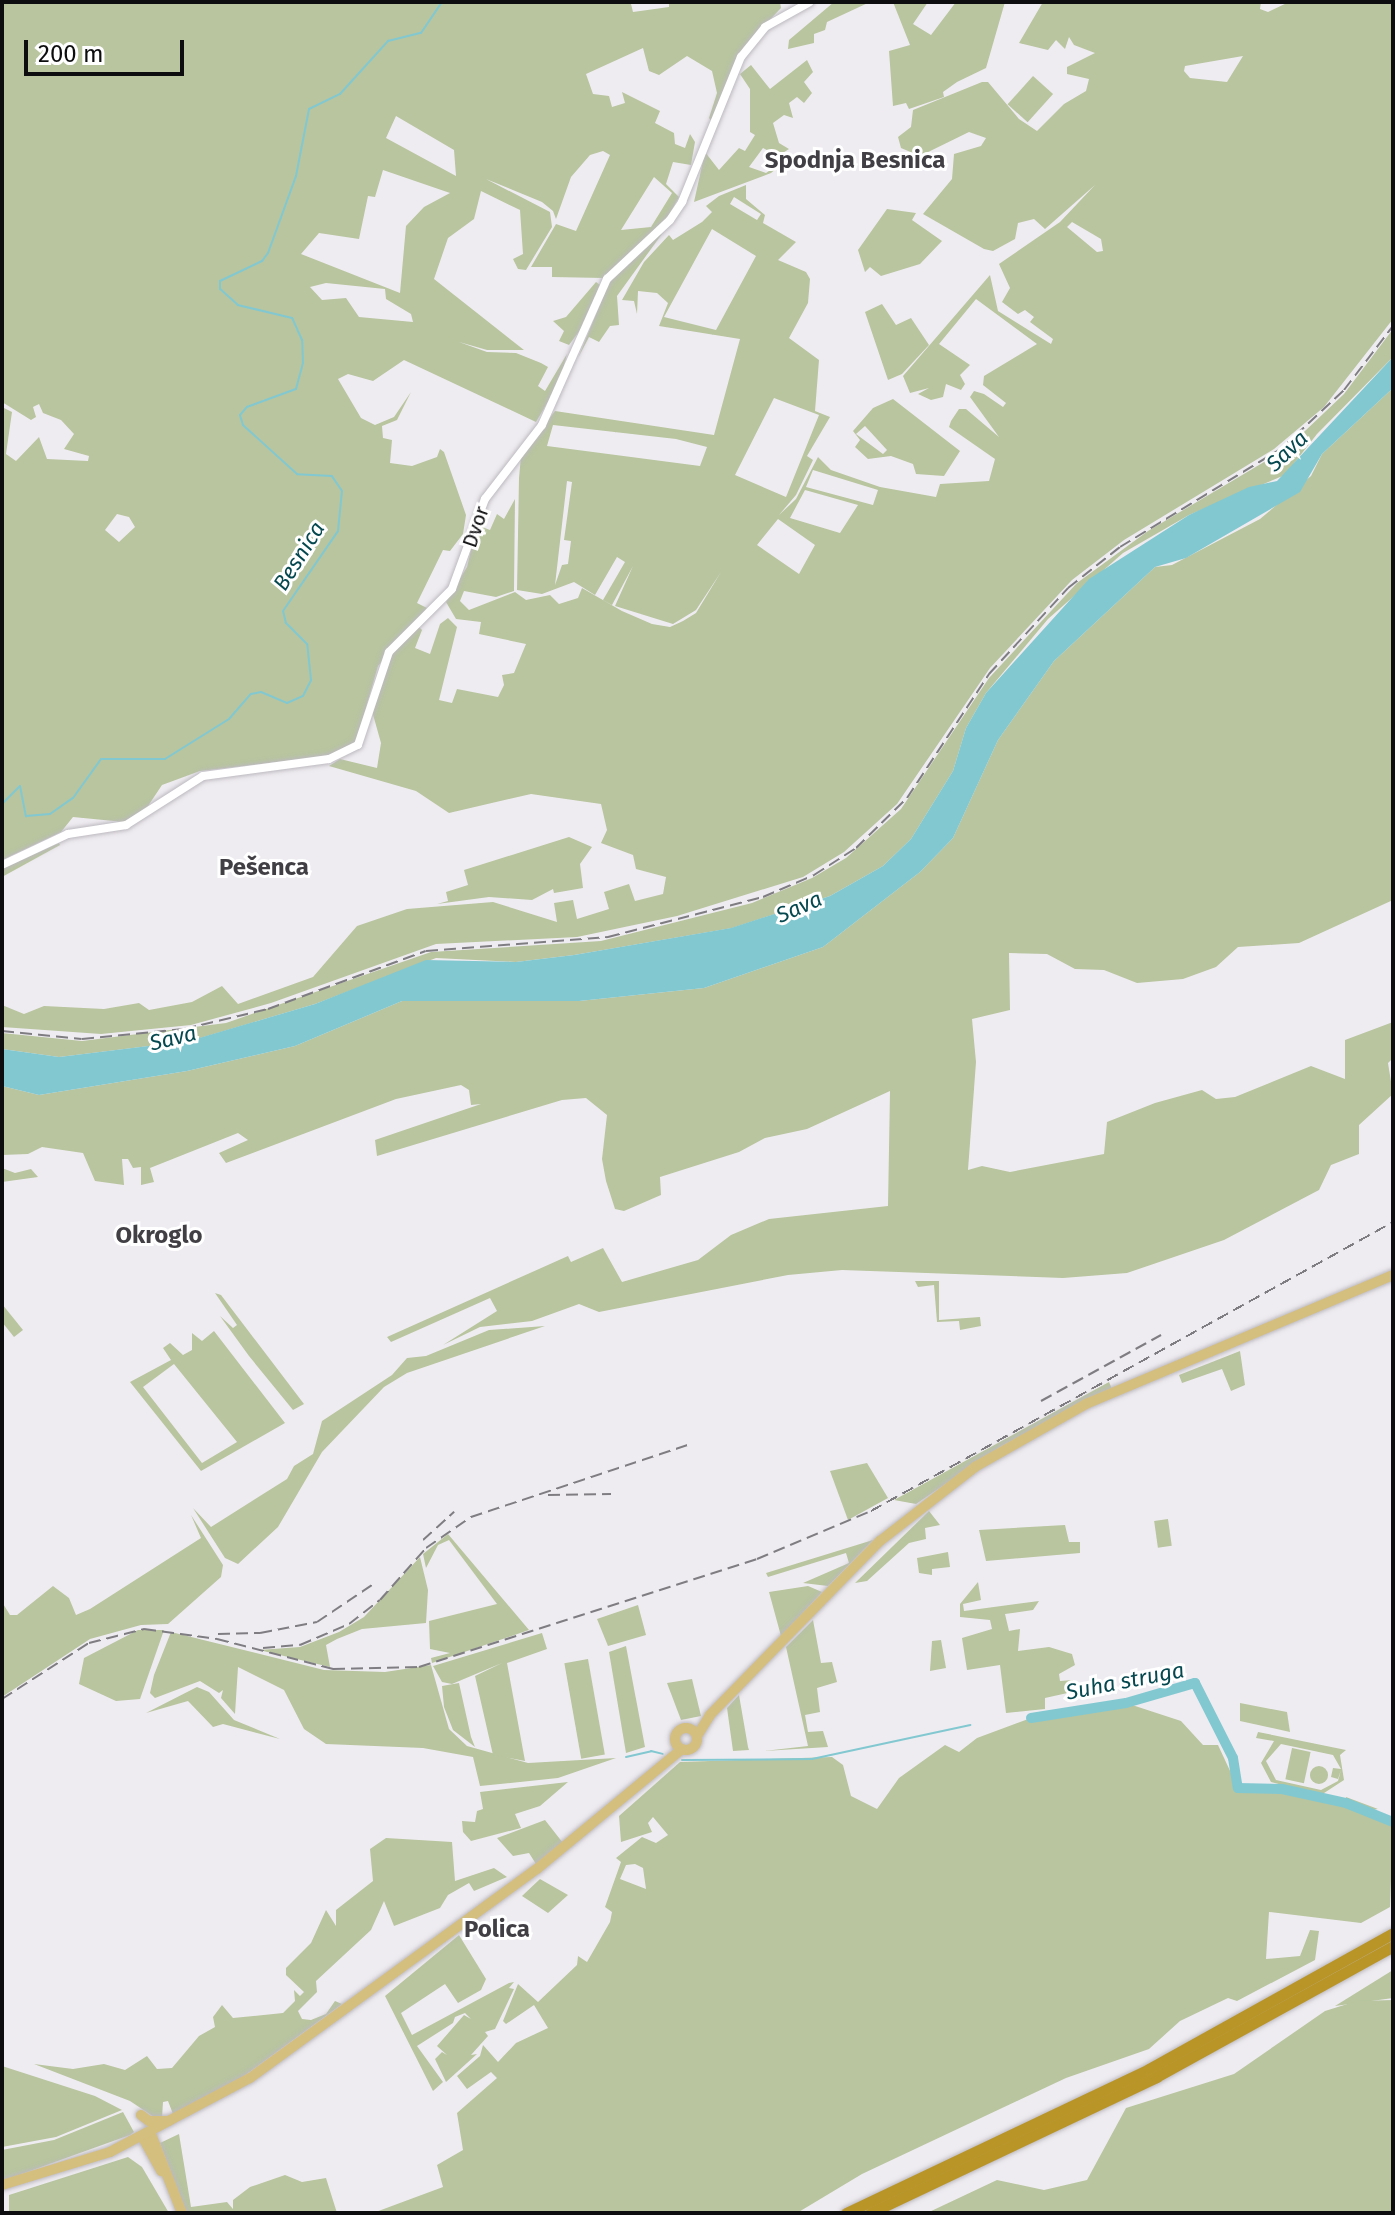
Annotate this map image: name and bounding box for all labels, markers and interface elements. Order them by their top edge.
scale bar [28,24,188,74]
text: 200 m [38,40,104,68]
district label: Spodnja Besnica [765,147,945,175]
water label: Sava [1261,425,1313,477]
street label: Dvor [458,503,494,551]
water label: Besnica [268,517,330,595]
district label: Pešenca [219,854,309,882]
water label: Sava [772,885,826,929]
water label: Sava [147,1019,199,1057]
district label: Okroglo [116,1222,202,1250]
water label: Suha struga [1064,1657,1186,1705]
district label: Polica [464,1916,530,1944]

